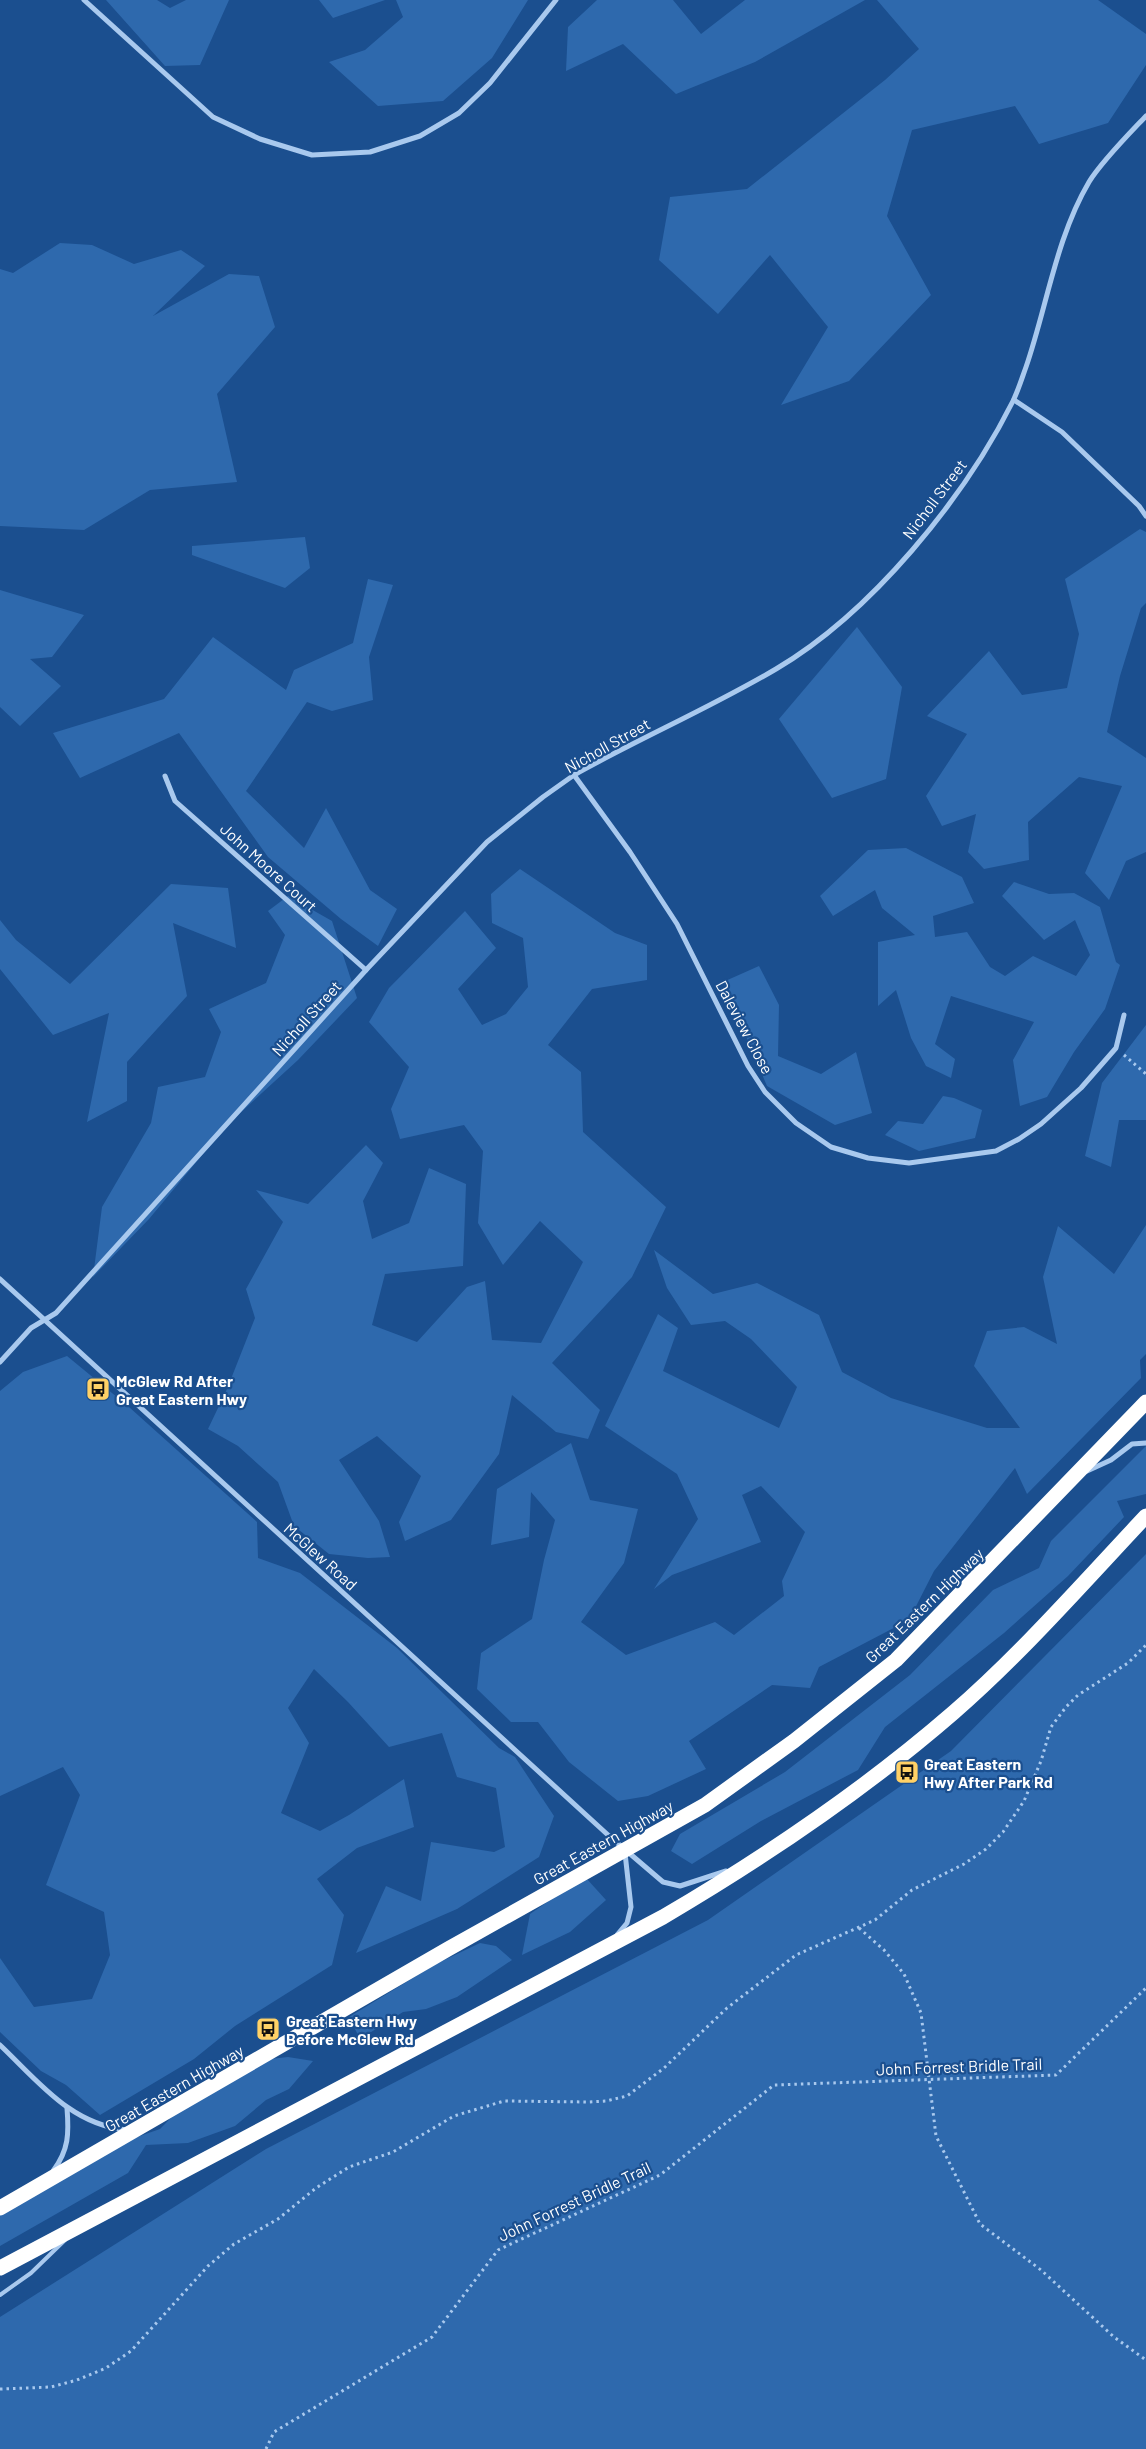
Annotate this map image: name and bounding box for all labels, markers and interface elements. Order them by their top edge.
street label: Nicholl Street [898,455,970,543]
street label: Nicholl Street [561,714,653,776]
street label: John Moore Court [217,819,321,915]
street label: Nicholl Street [267,976,345,1060]
street label: Daleview Close [712,977,778,1077]
place label: McGlew Rd After Great Eastern Hwy [116,1371,247,1408]
bus stop icon: McGlew Rd After Great Eastern Hwy [85,1376,111,1402]
street label: McGlew Road [281,1518,361,1594]
street label: Great Eastern Highway [861,1543,987,1666]
place label: Great Eastern Hwy After Park Rd [924,1754,1053,1791]
bus stop icon: Great Eastern Hwy After Park Rd [894,1759,920,1785]
street label: Great Eastern Highway [530,1795,677,1888]
place label: Great Eastern Hwy Before McGlew Rd [286,2011,417,2048]
bus stop icon: Great Eastern Hwy Before McGlew Rd [255,2016,281,2042]
street label: Great Eastern Highway [101,2040,247,2135]
street label: John Forrest Bridle Trail [876,2054,1042,2078]
street label: John Forrest Bridle Trail [495,2157,653,2245]

